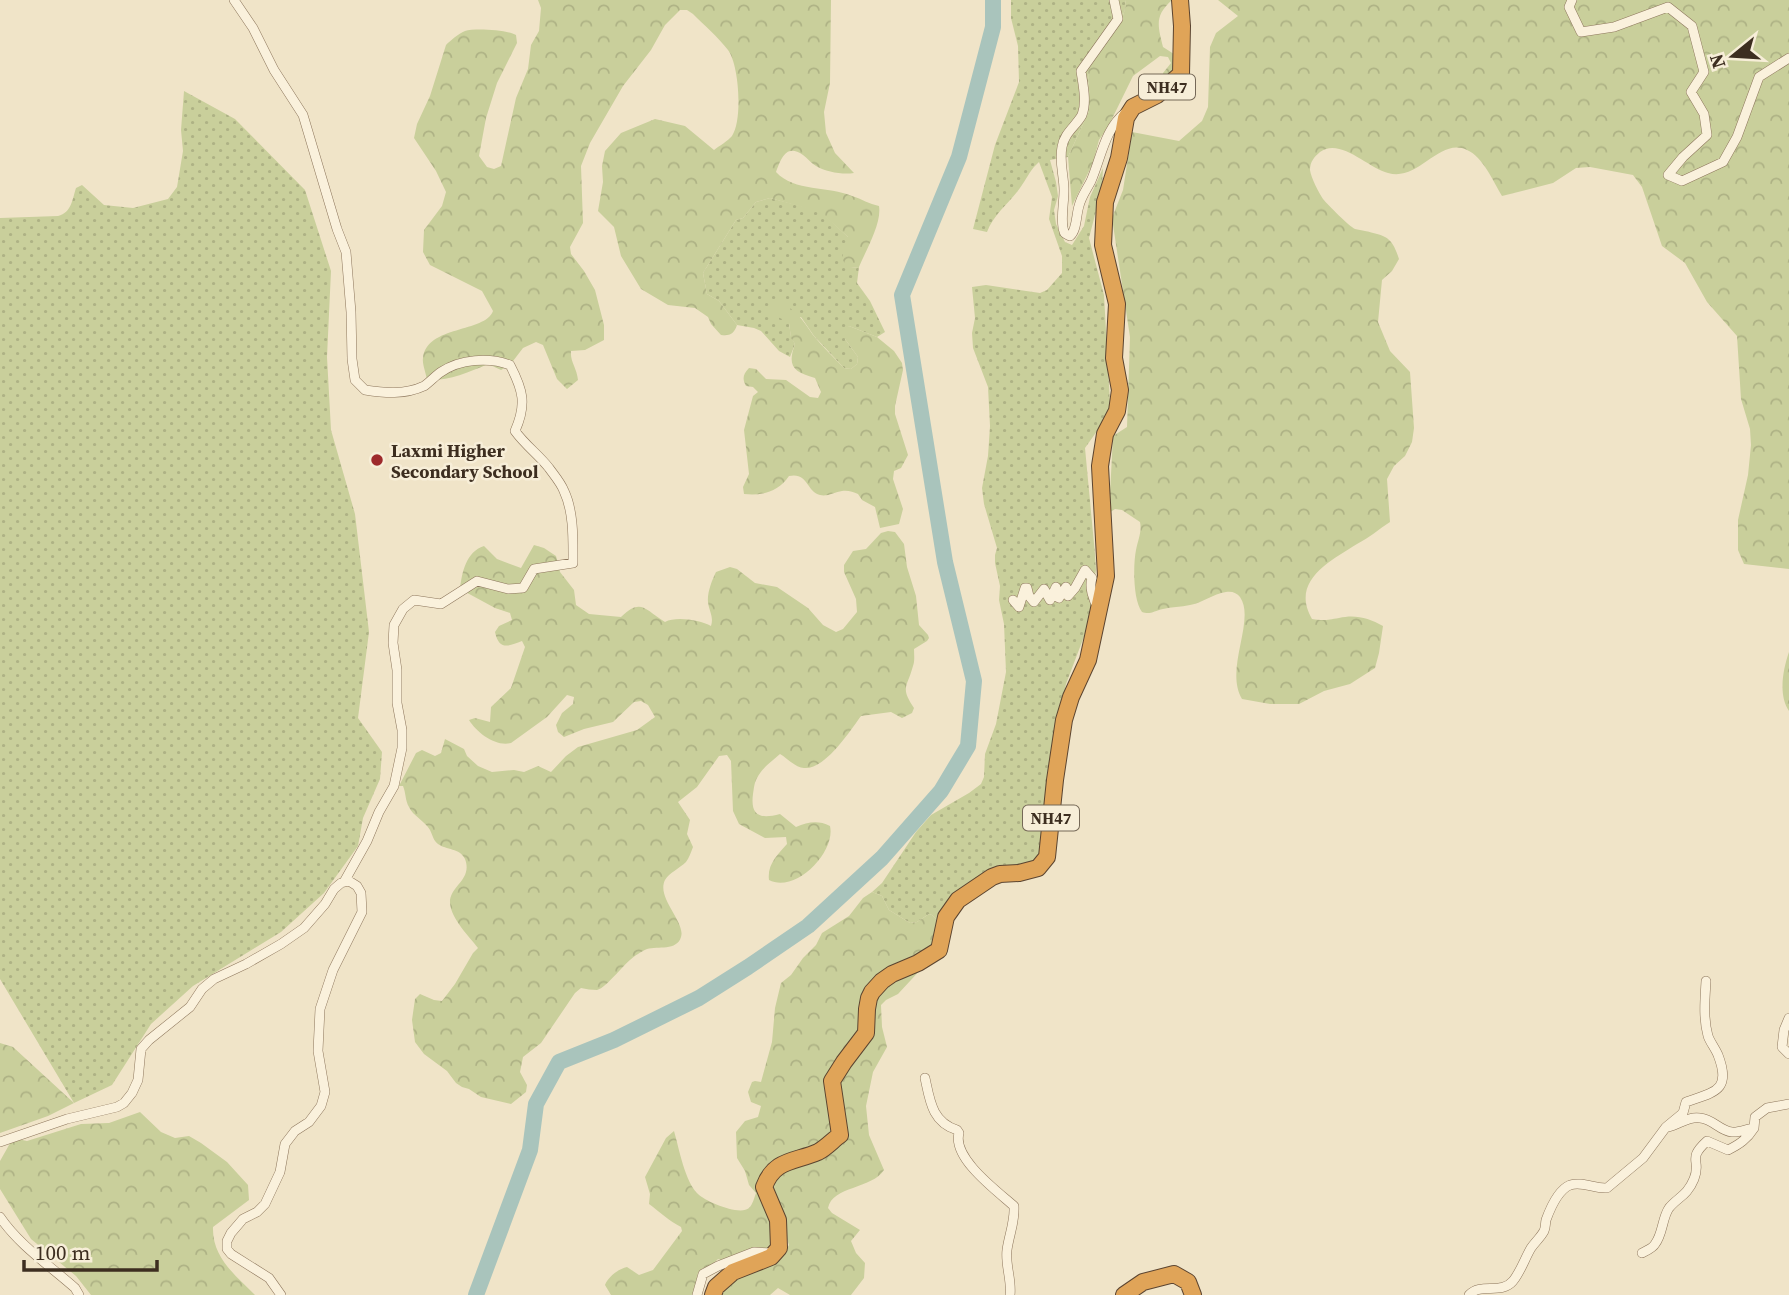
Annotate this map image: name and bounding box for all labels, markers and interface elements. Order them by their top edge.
north arrow [1698,21,1768,91]
text: N [1702,51,1731,72]
road number: NH47 [1139,74,1195,100]
place label: Laxmi Higher Secondary School [391,438,539,484]
marker: Laxmi Higher Secondary School [369,452,385,468]
road number: NH47 [1023,806,1079,831]
scale bar [24,1228,158,1272]
text: 100 m [35,1238,90,1267]

